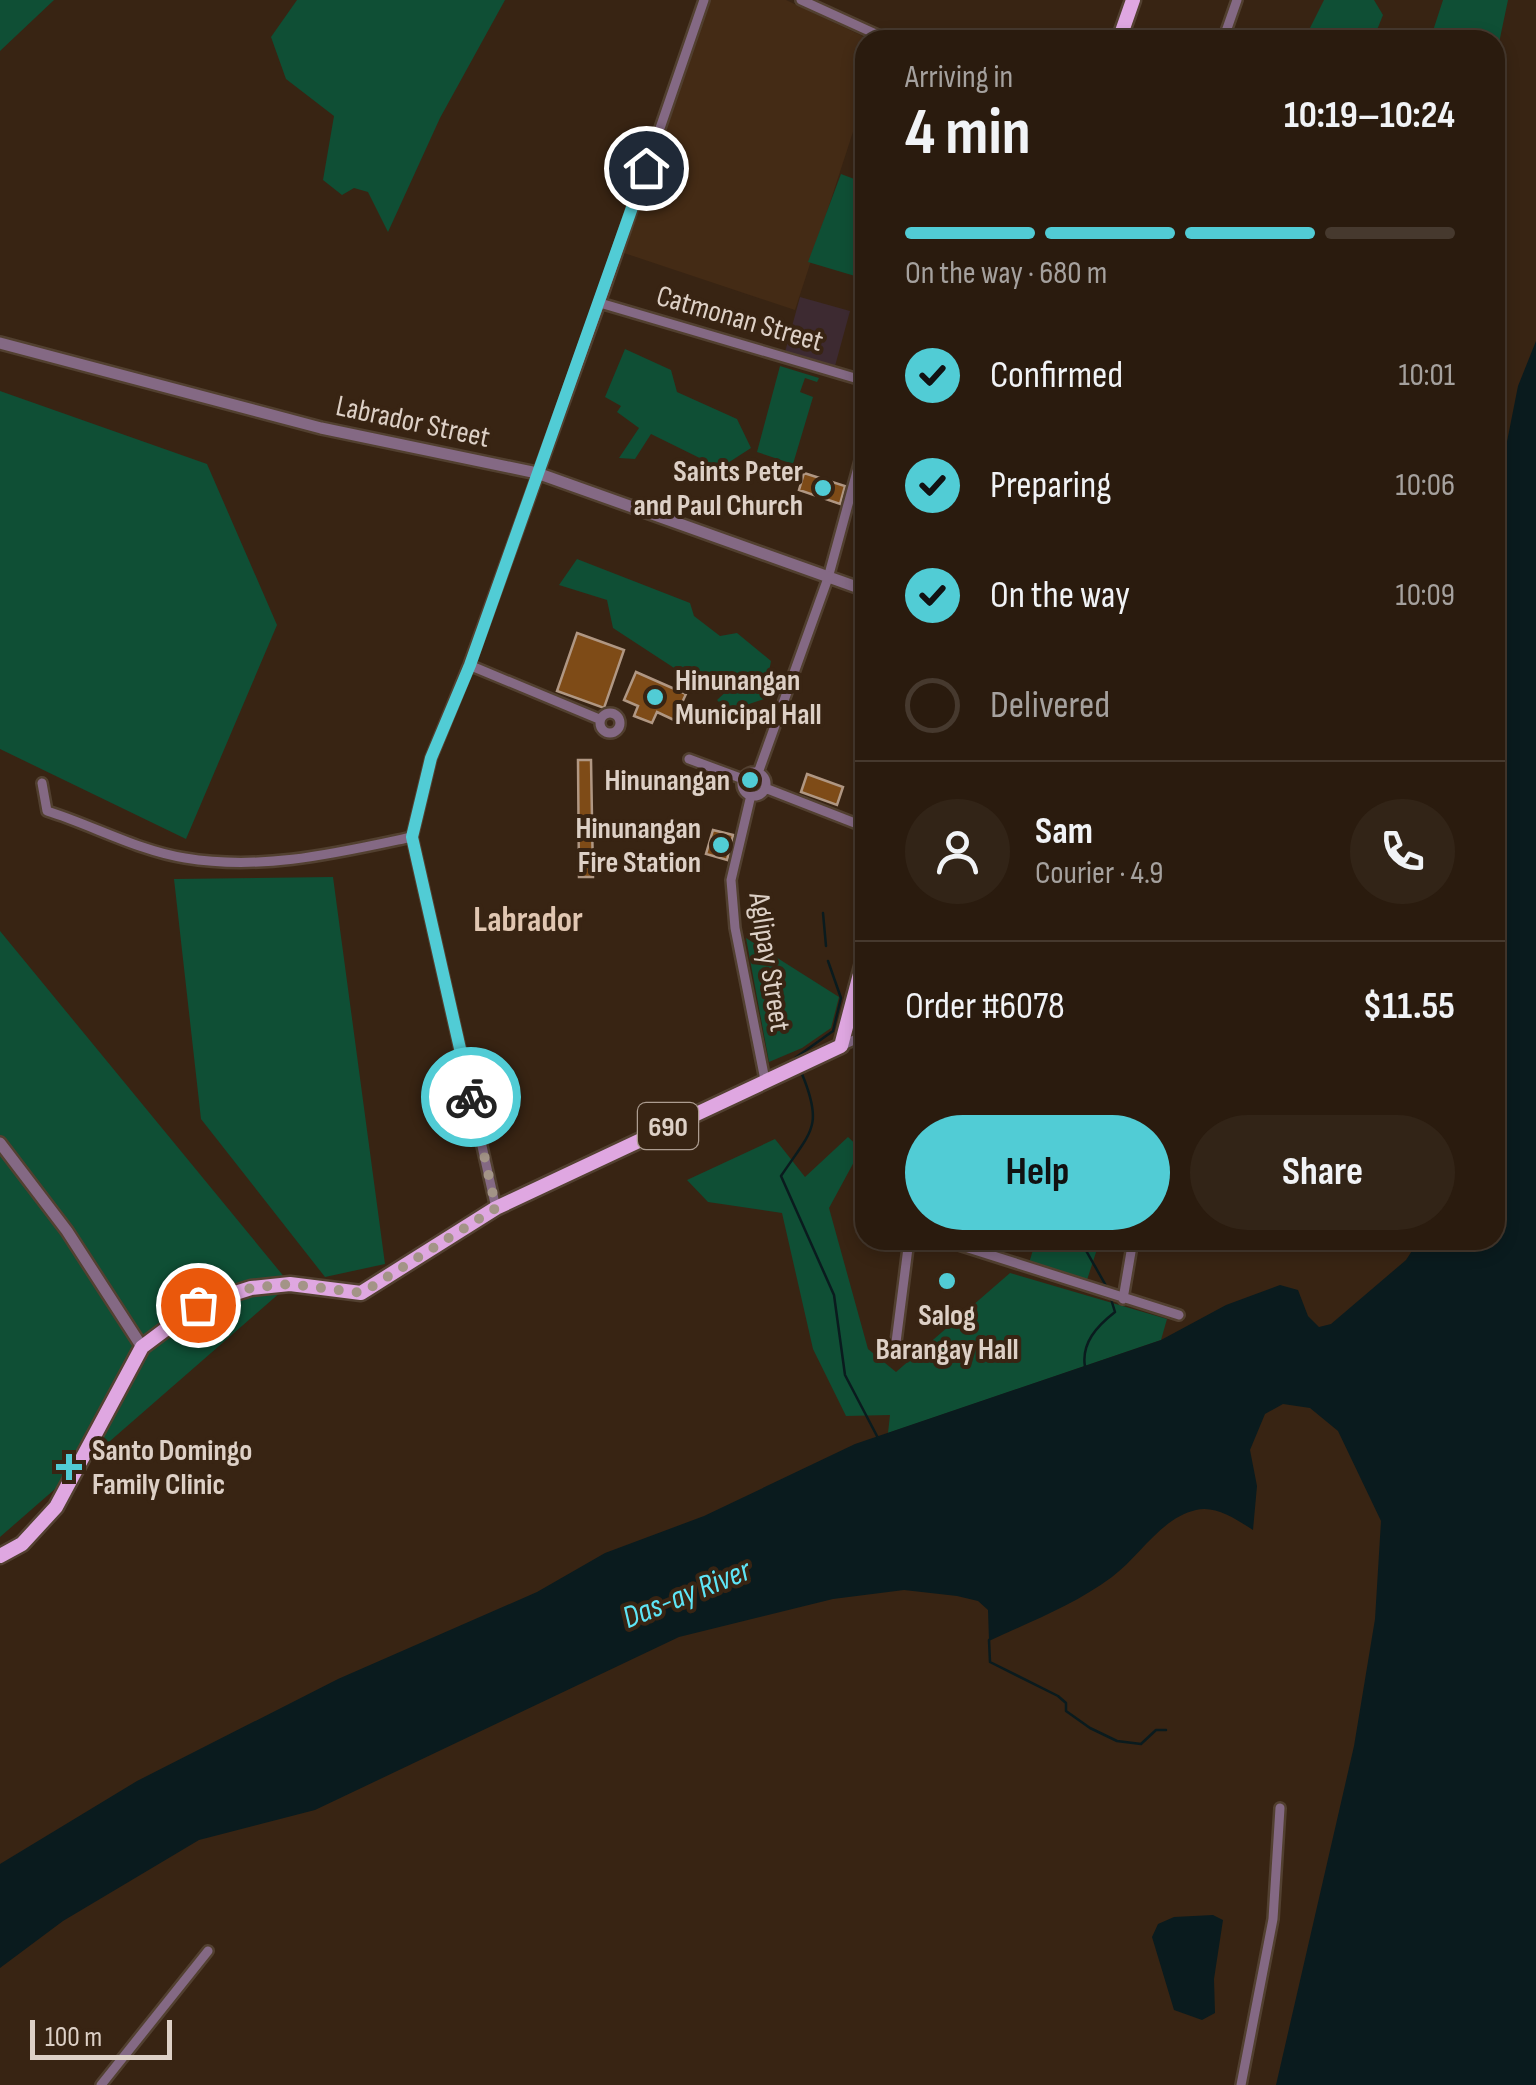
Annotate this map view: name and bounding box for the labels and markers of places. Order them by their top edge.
pin [604,126,689,211]
place label: Saints Peter and Paul Church [633,454,803,524]
marker: Saints Peter and Paul Church [812,477,834,499]
place label: Hinunangan Municipal Hall [675,663,822,733]
marker: Hinunangan Municipal Hall [644,686,666,708]
place label: Hinunangan [605,763,730,799]
marker: Hinunangan [739,769,761,791]
place label: Hinunangan Fire Station [576,811,701,881]
marker: Hinunangan Fire Station [710,834,732,856]
pin [156,1263,241,1348]
marker: Salog Barangay Hall [936,1270,958,1292]
place label: Salog Barangay Hall [875,1298,1019,1368]
place label: Santo Domingo Family Clinic [92,1433,252,1503]
marker: Santo Domingo Family Clinic [56,1454,82,1480]

